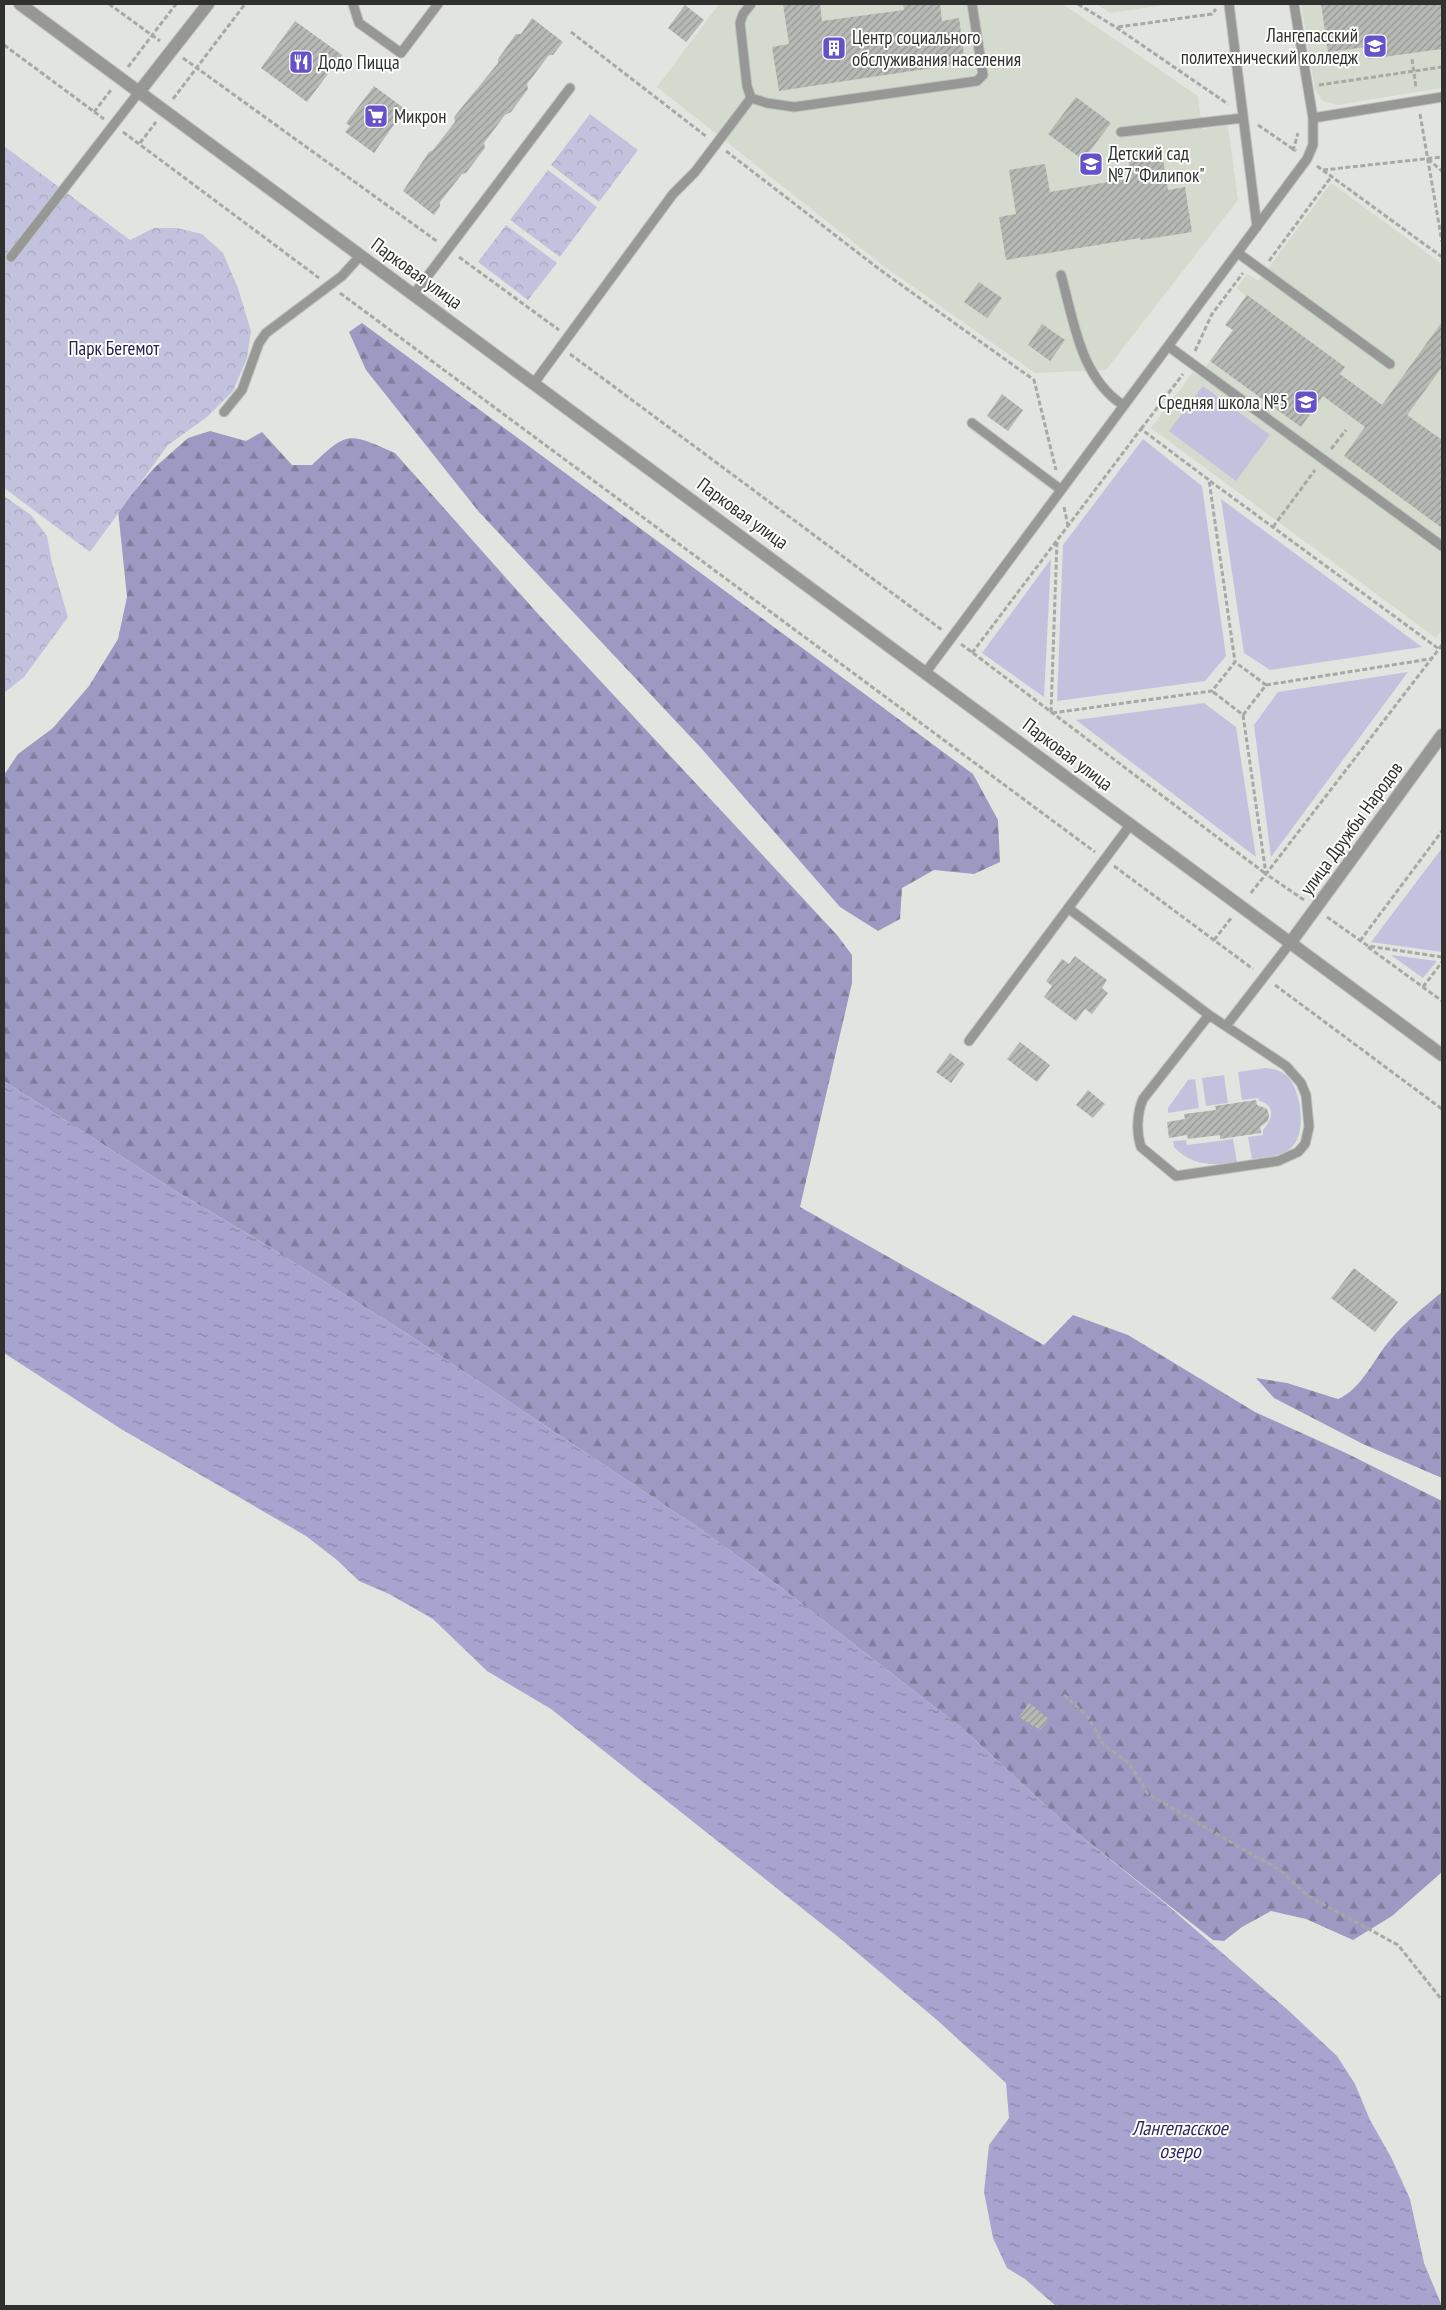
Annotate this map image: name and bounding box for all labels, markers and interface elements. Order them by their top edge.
place label: Лангепасский политехнический колледж [1181,23,1359,69]
place label: Центр социального обслуживания населения [852,25,1021,71]
school or university icon: Лангепасский политехнический колледж [1362,33,1388,59]
building icon: Центр социального обслуживания населения [821,35,847,61]
restaurant icon: Додо Пицца [288,49,314,75]
place label: Додо Пицца [318,50,400,74]
supermarket icon: Микрон [363,103,389,129]
place label: Микрон [394,104,447,128]
place label: Детский сад №7 "Филипок" [1108,141,1205,187]
school or university icon: Детский сад №7 "Филипок" [1078,151,1104,177]
street label: Парковая улица [367,232,467,314]
park label: Парк Бегемот [69,336,160,360]
school or university icon: Средняя школа №5 [1293,389,1319,415]
place label: Средняя школа №5 [1158,390,1288,414]
street label: Парковая улица [693,472,793,554]
street label: Парковая улица [1018,712,1118,796]
street label: улица Дружбы Народов [1294,757,1408,899]
water label: Лангепасское озеро [1131,2115,1230,2164]

